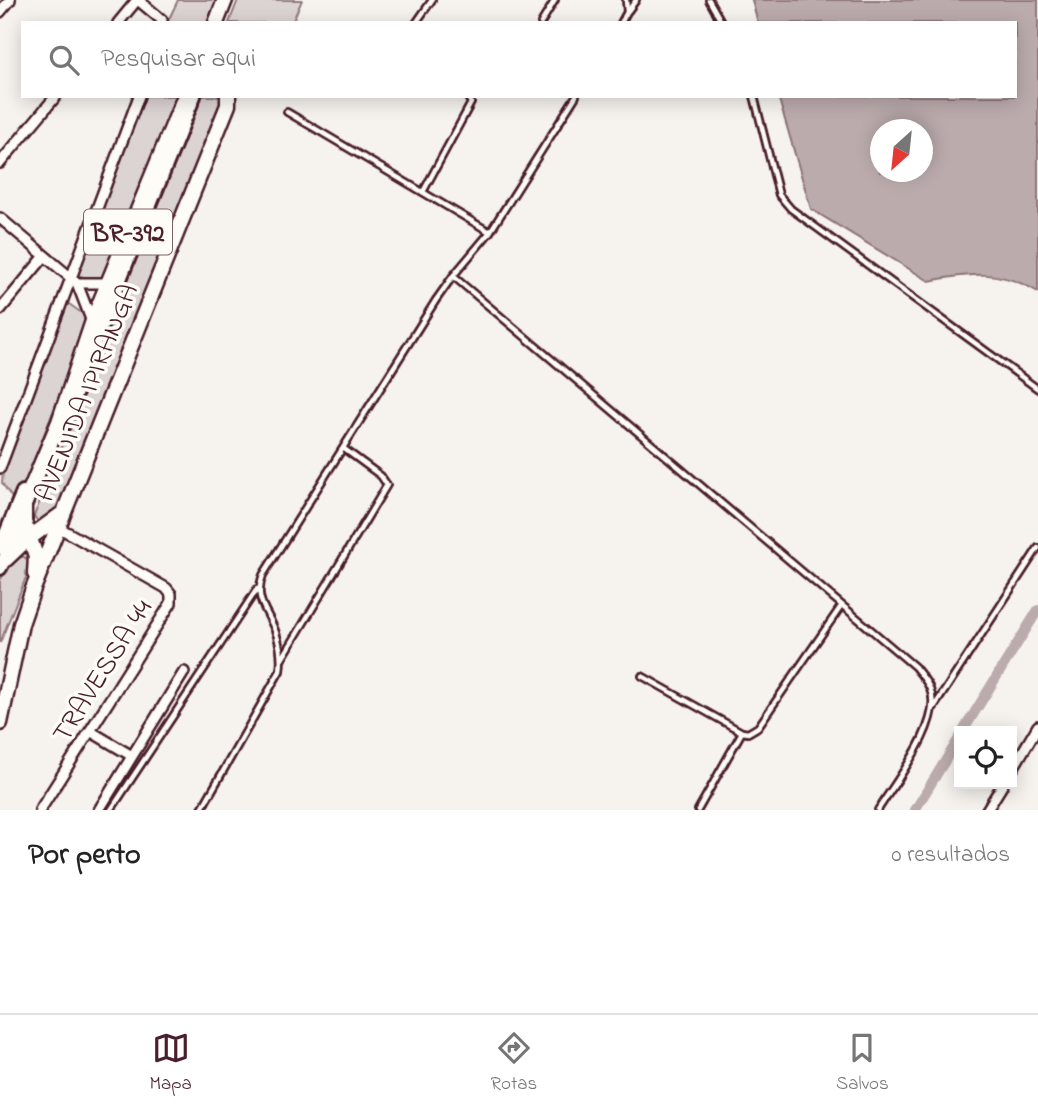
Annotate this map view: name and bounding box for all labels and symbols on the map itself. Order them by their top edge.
north arrow [870,119,933,182]
road number: BR-392 [84,210,172,255]
street label: AVENIDA IPIRANGA [26,278,151,508]
street label: TRAVESSA 44 [44,592,165,751]

